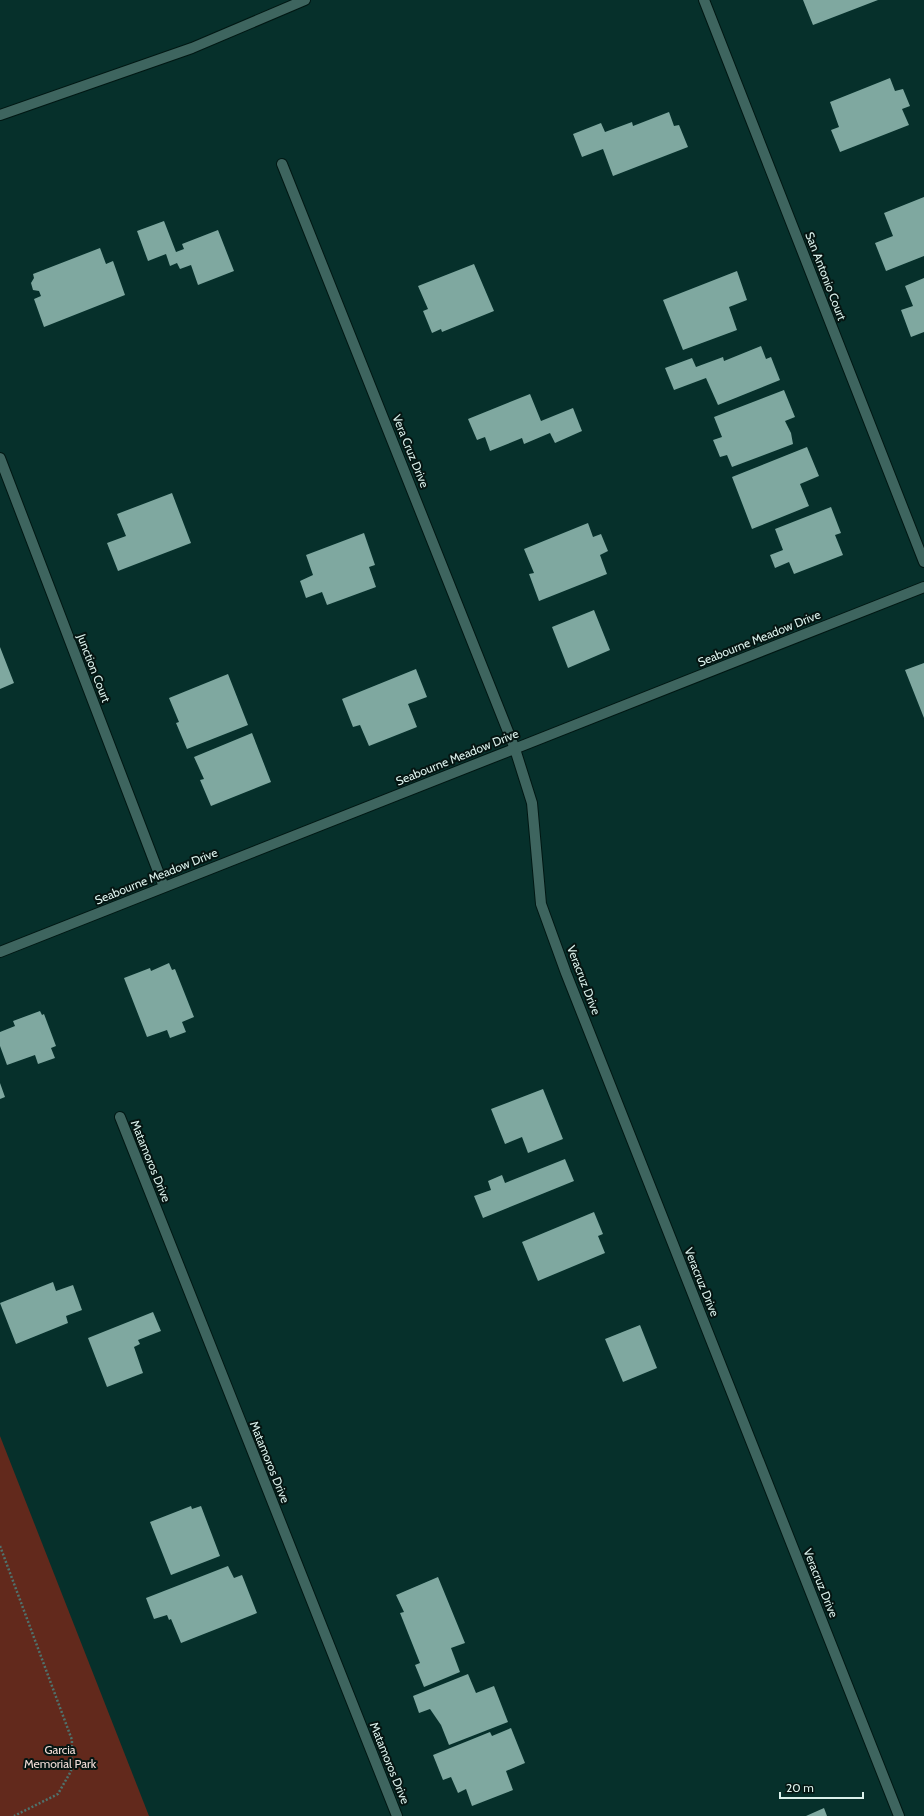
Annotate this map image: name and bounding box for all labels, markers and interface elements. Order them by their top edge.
street label: San Antonio Court [802,230,850,322]
street label: Vera Cruz Drive [390,412,432,490]
street label: Seabourne Meadow Drive [696,607,822,669]
street label: Junction Court [74,631,114,704]
street label: Seabourne Meadow Drive [394,726,520,788]
street label: Seabourne Meadow Drive [93,845,219,907]
street label: Veracruz Drive [564,943,604,1017]
street label: Matamoros Drive [128,1118,174,1204]
street label: Veracruz Drive [681,1245,723,1319]
street label: Matamoros Drive [247,1419,293,1505]
street label: Veracruz Drive [800,1546,842,1620]
street label: Matamoros Drive [367,1720,413,1806]
park label: Garcia Memorial Park [24,1742,97,1771]
scale bar [780,1774,863,1800]
text: 20 m [786,1780,814,1795]

